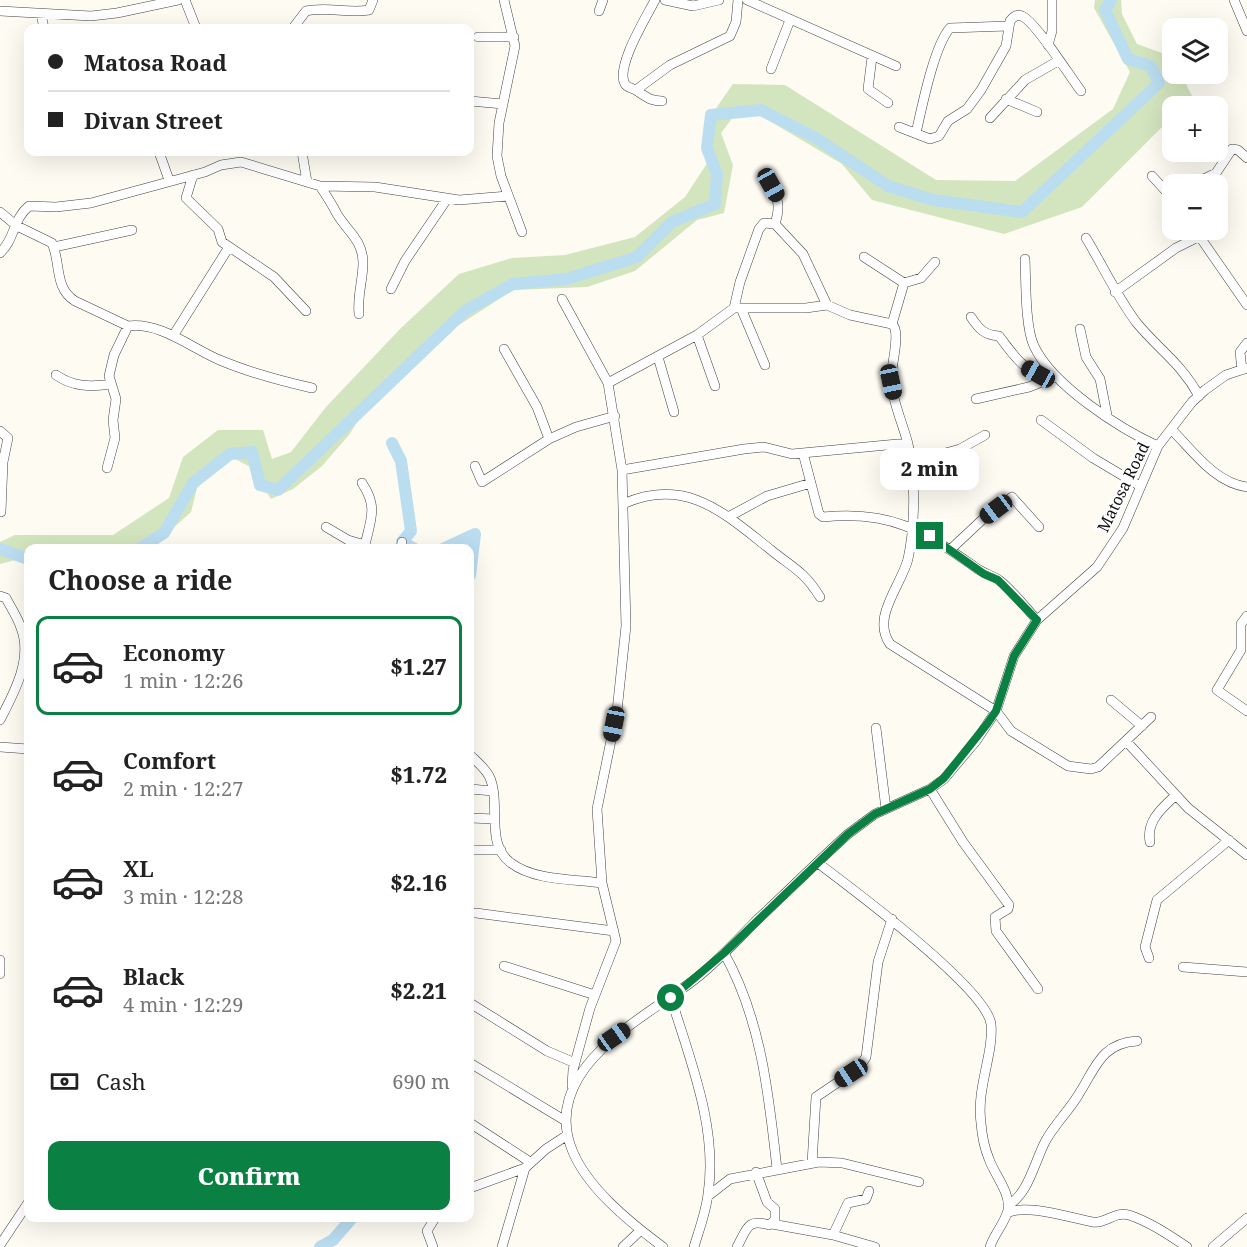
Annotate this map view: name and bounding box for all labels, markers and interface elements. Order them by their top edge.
map controls [1162,18,1228,240]
button: layers [1162,18,1228,84]
text: Matosa Road [84,47,227,77]
button: + [1162,96,1228,162]
text: Divan Street [84,105,223,135]
car [754,165,788,205]
button: − [1162,174,1228,240]
car [1018,357,1058,391]
car [878,363,904,401]
street label: Matosa Road [1092,438,1154,536]
callout: 2 min [880,449,980,491]
text: 2 min [901,455,958,482]
car [976,491,1016,527]
route end [916,522,943,549]
text: Choose a ride [48,561,233,598]
text: Economy [123,637,225,667]
icon: car [51,639,105,693]
text: $1.27 [390,651,447,681]
text: 1 min · 12:26 [123,667,243,694]
car [602,705,626,743]
text: Comfort [123,745,216,775]
icon: car [51,747,105,801]
text: $1.72 [390,759,447,789]
text: 2 min · 12:27 [123,775,243,802]
text: XL [123,853,154,883]
icon: car [51,855,105,909]
text: $2.16 [390,867,447,897]
text: 3 min · 12:28 [123,883,243,910]
text: Black [123,961,184,991]
icon: car [51,963,105,1017]
text: $2.21 [390,975,447,1005]
route start [657,984,684,1011]
text: 4 min · 12:29 [123,991,243,1018]
car [594,1019,634,1055]
car [831,1056,871,1090]
icon: cash [48,1065,81,1098]
text: Cash [96,1066,146,1096]
text: 690 m [392,1068,450,1095]
button: Confirm [48,1141,450,1210]

